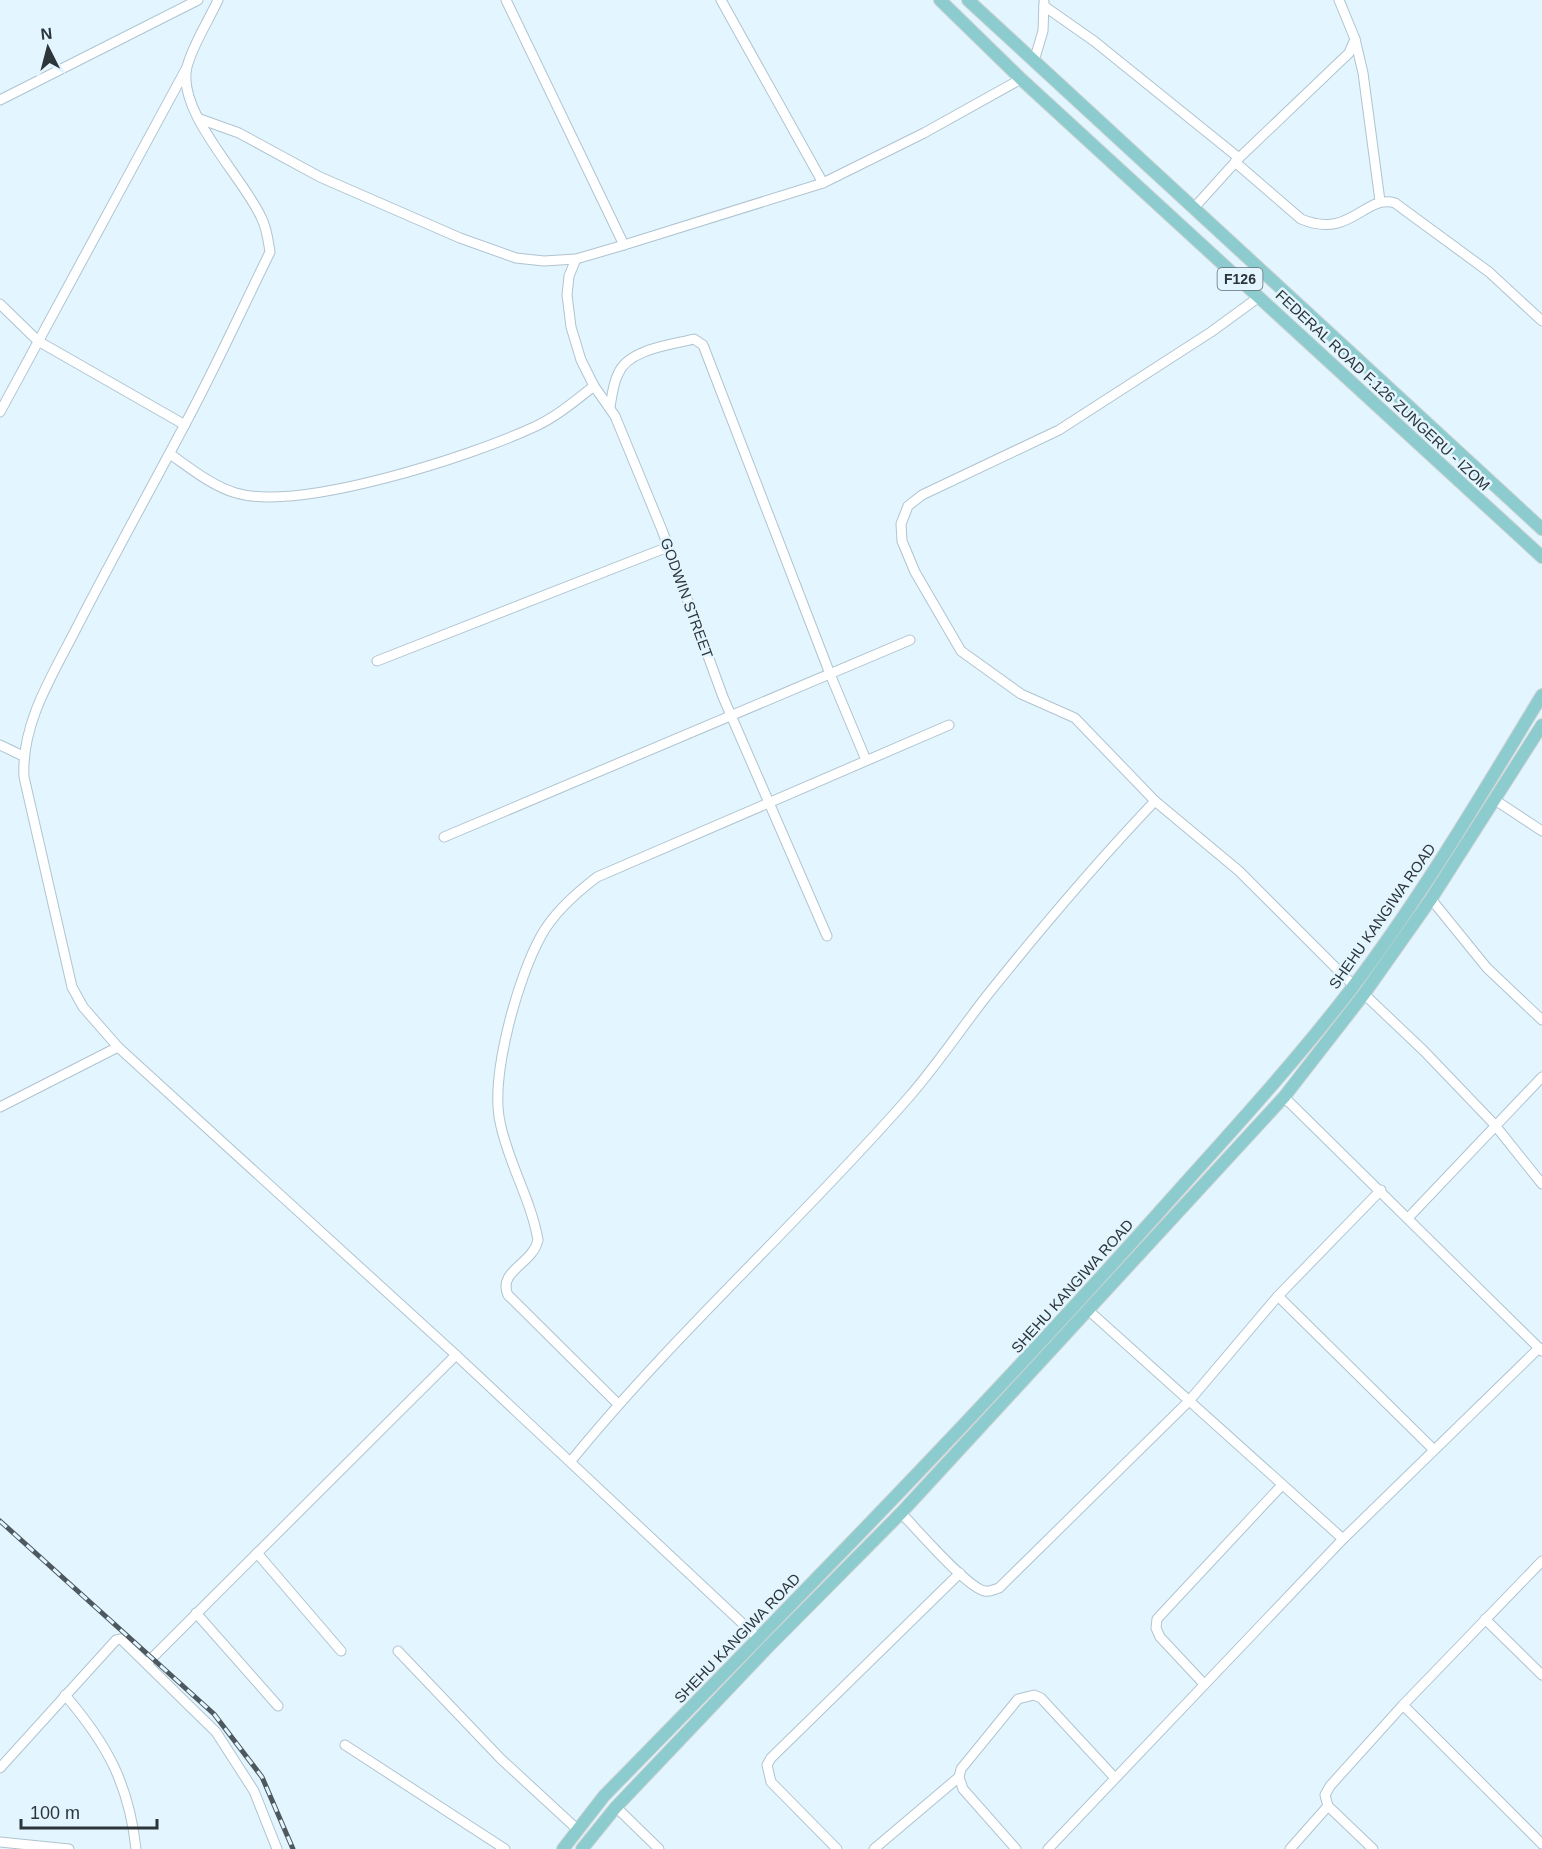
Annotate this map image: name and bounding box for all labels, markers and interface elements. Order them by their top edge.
north arrow [18,18,78,78]
text: N [40,25,53,43]
road number: F126 [1218,268,1262,290]
street label: FEDERAL ROAD F.126 ZUNGERU - IZOM [1273,286,1493,494]
street label: GODWIN STREET [657,536,717,660]
street label: SHEHU KANGIWA ROAD [1325,840,1439,992]
street label: SHEHU KANGIWA ROAD [1008,1216,1137,1356]
street label: SHEHU KANGIWA ROAD [671,1570,804,1706]
scale bar [21,1792,158,1830]
text: 100 m [30,1803,80,1823]

